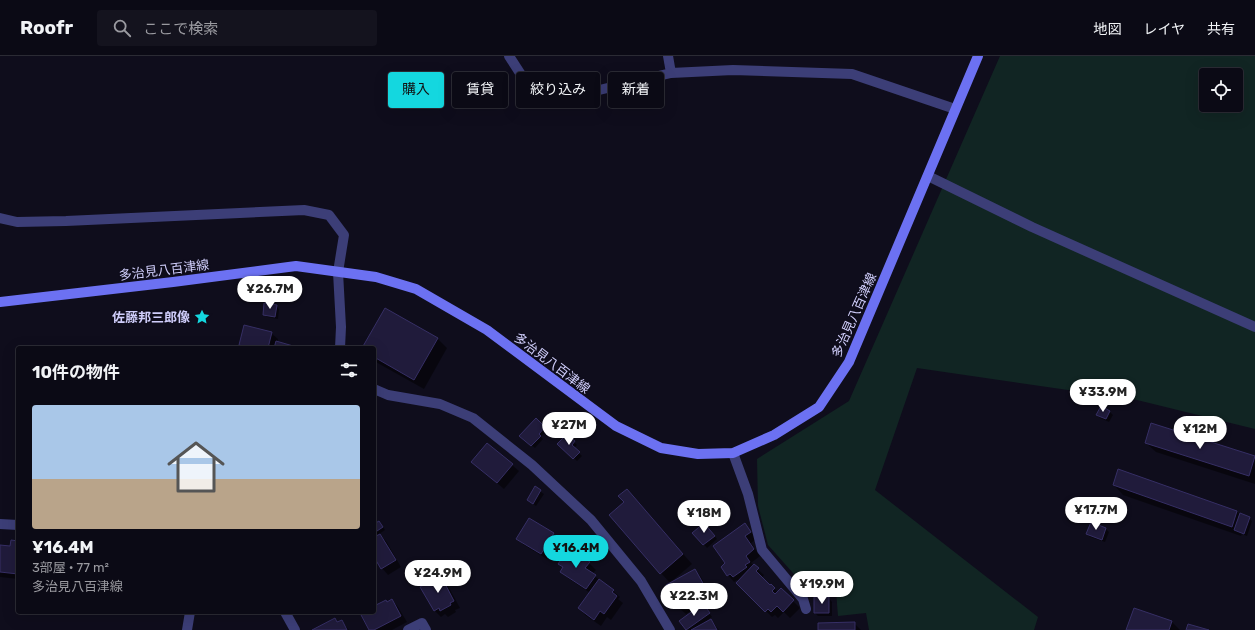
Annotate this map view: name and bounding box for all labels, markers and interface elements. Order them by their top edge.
search box [97,10,377,46]
text: Roofr [20,16,73,39]
icon: search [111,17,133,39]
text: ここで検索 [143,20,218,38]
text: 地図 [1093,21,1121,38]
text: レイヤ [1143,21,1185,38]
text: 共有 [1207,21,1235,38]
map controls [1199,68,1243,112]
button: locate [1199,68,1243,112]
chip: 購入 [388,72,444,108]
chip: 賃貸 [452,72,508,108]
chip: 絞り込み [516,72,600,108]
chip: 新着 [608,72,664,108]
street label: 多治見八百津線 [118,257,210,283]
street label: 多治見八百津線 [829,270,879,360]
pin: ¥26.7M [237,276,303,310]
text: ¥26.7M [246,281,294,296]
place icon: 佐藤邦三郎像 [193,308,211,326]
place label: 佐藤邦三郎像 [112,310,190,325]
street label: 多治見八百津線 [511,330,593,396]
icon: filters [338,359,360,381]
text: 10件の物件 [32,362,120,382]
pin: ¥33.9M [1070,379,1136,413]
text: ¥33.9M [1079,384,1127,399]
pin: ¥27M [545,412,593,446]
pin: ¥12M [1176,416,1224,450]
text: ¥27M [551,417,587,432]
text: ¥12M [1183,421,1217,436]
icon: home [160,431,232,503]
pin: ¥17.7M [1063,497,1129,531]
pin: ¥18M [680,500,728,534]
text: ¥17.7M [1074,502,1118,517]
text: ¥18M [687,505,721,520]
pin: ¥16.4M [543,535,609,569]
text: ¥16.4M [32,537,94,557]
text: ¥16.4M [552,540,600,555]
text: 3部屋 · 77 m² [32,560,109,575]
pin: ¥24.9M [405,560,471,594]
text: ¥24.9M [414,565,462,580]
pin: ¥19.9M [789,571,855,605]
text: ¥19.9M [799,576,845,591]
text: 多治見八百津線 [32,579,123,594]
pin: ¥22.3M [661,583,727,617]
text: ¥22.3M [670,588,718,603]

